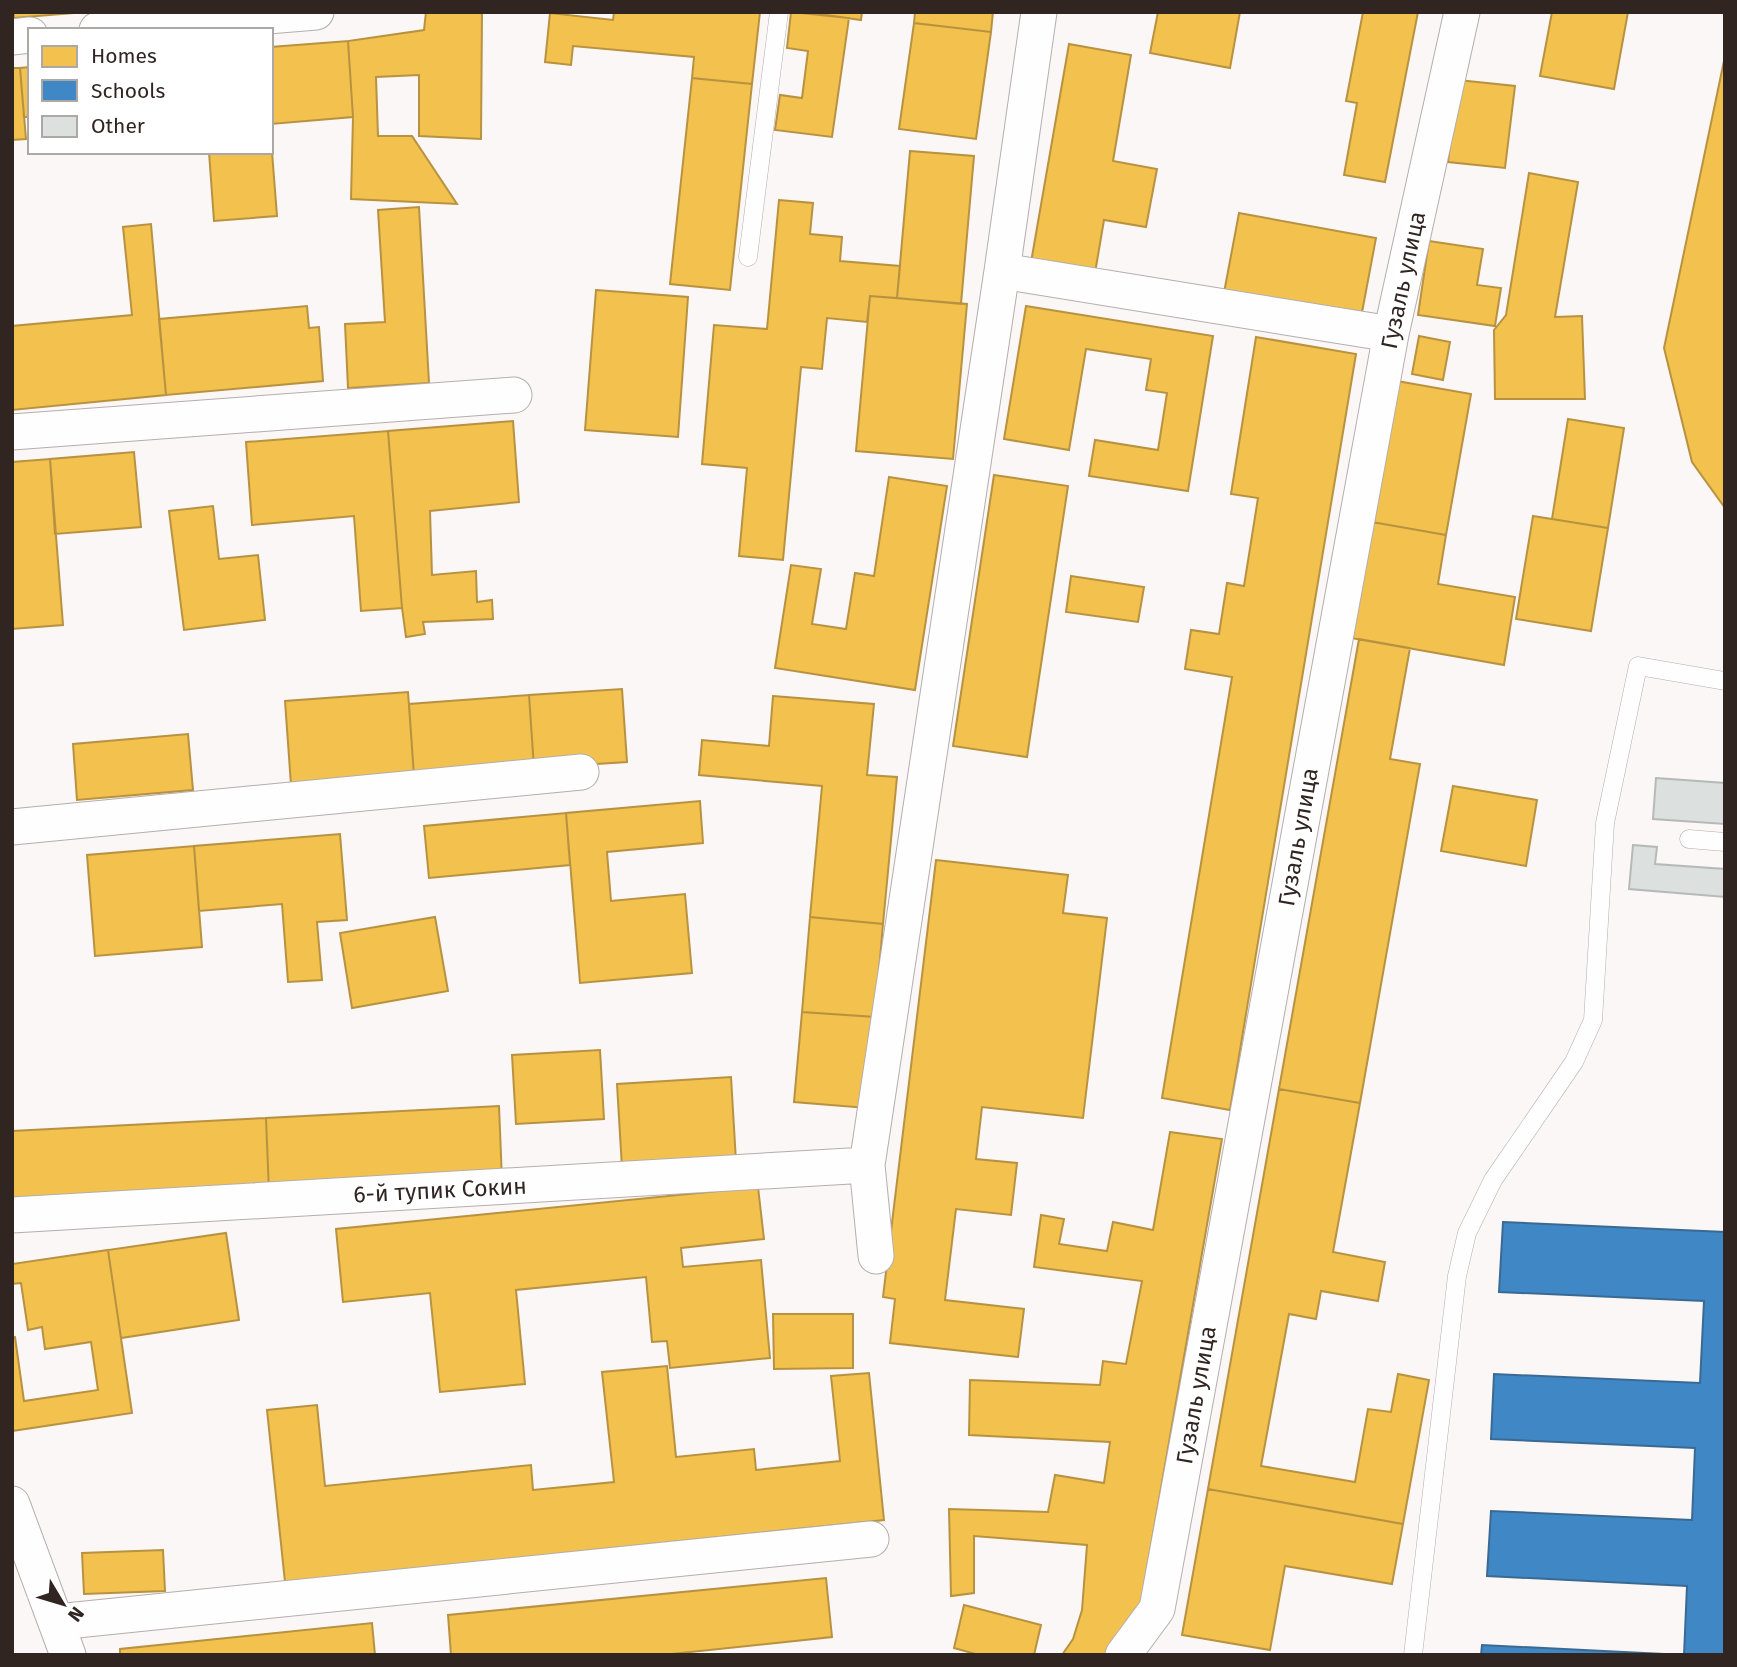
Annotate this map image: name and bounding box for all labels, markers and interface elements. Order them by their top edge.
legend [28,28,273,154]
text: Homes [91,43,157,69]
text: Schools [91,78,165,104]
text: Other [91,113,145,139]
street label: Гузаль улица [1375,209,1431,351]
street label: Гузаль улица [1272,766,1324,908]
street label: 6-й тупик Сокин [353,1171,527,1209]
street label: Гузаль улица [1170,1324,1222,1466]
north arrow [28,1569,98,1639]
text: N [63,1602,89,1626]

